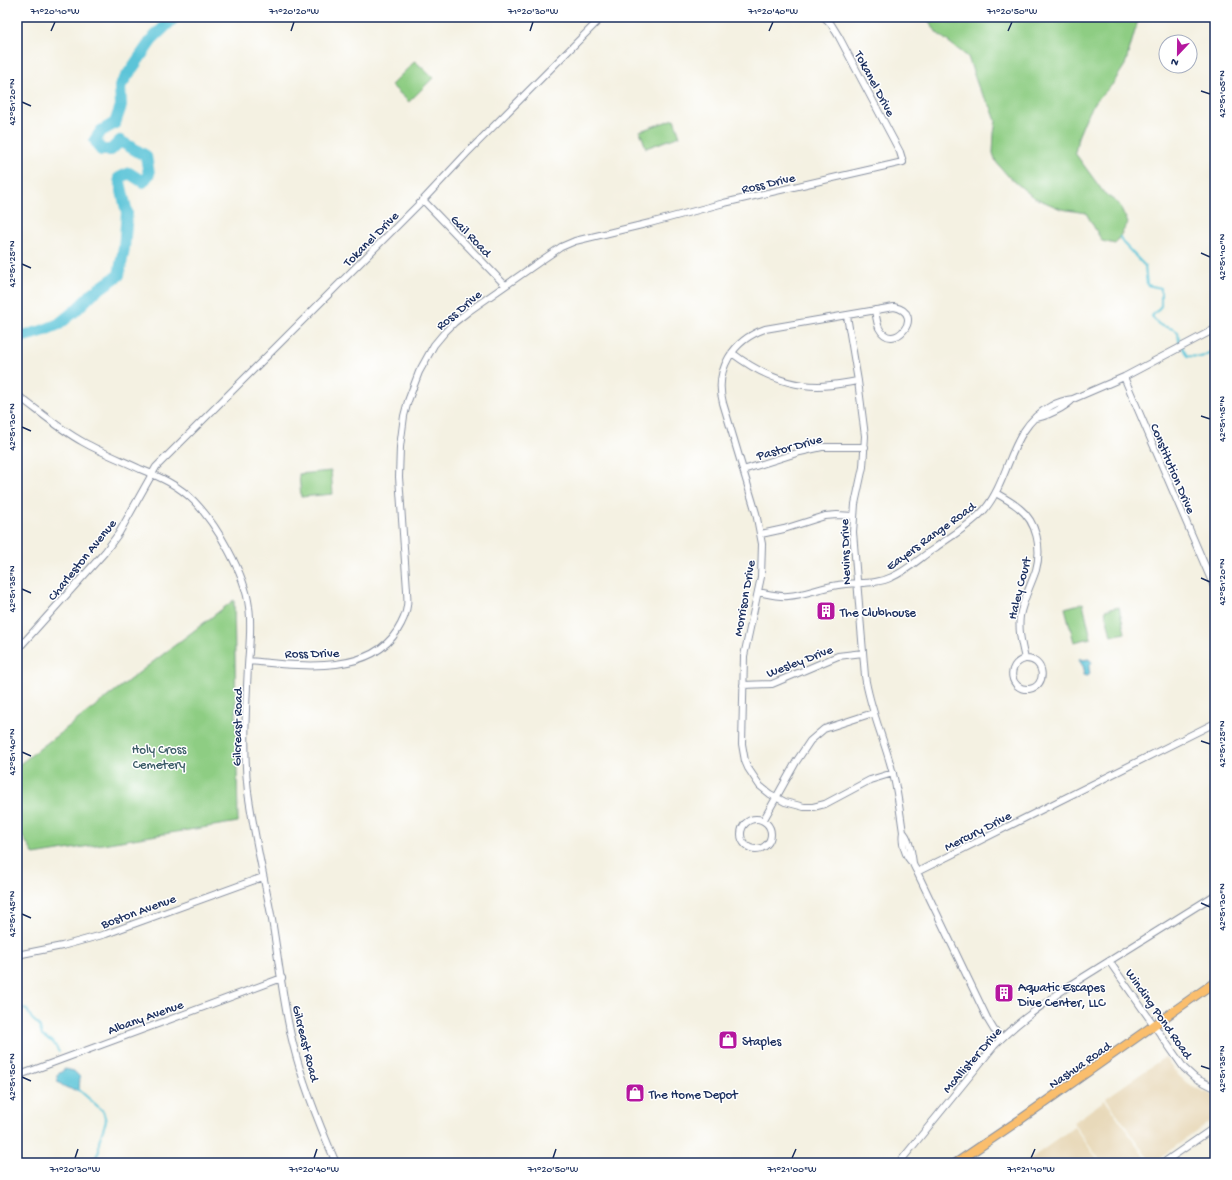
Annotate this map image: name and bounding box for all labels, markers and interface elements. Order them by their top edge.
text: 71°20'10"W [29,6,80,18]
text: 71°20'20"W [268,6,320,18]
text: 71°20'30"W [507,6,559,18]
text: 71°20'40"W [747,6,798,18]
text: 71°20'50"W [986,6,1038,18]
north arrow [1158,34,1198,74]
street label: Tokanel Drive [850,48,897,120]
text: N [1169,55,1181,68]
text: 42°51'05"N [1217,70,1229,118]
text: 42°51'20"N [7,78,19,126]
street label: Ross Drive [740,171,797,198]
street label: Tokanel Drive [340,209,403,271]
street label: Gail Road [447,213,495,262]
text: 42°51'10"N [1217,233,1229,280]
text: 42°51'25"N [7,240,19,287]
street label: Ross Drive [434,287,486,334]
text: 42°51'15"N [1217,396,1229,442]
text: 42°51'30"N [7,403,19,451]
street label: Constitution Drive [1146,422,1198,517]
street label: Pastor Drive [754,432,824,465]
street label: Eayers Range Road [884,499,980,574]
street label: Charleston Avenue [45,517,121,604]
street label: Nevins Drive [838,518,855,585]
street label: Haley Court [1005,554,1036,621]
text: 42°51'20"N [1217,558,1229,606]
street label: Morrison Drive [731,559,760,638]
text: 42°51'35"N [7,565,19,613]
building icon: The Clubhouse [815,600,837,622]
place label: The Clubhouse [839,606,916,621]
street label: Wesley Drive [765,643,835,682]
street label: Ross Drive [285,647,340,662]
street label: Gilcreast Road [230,686,247,766]
text: 42°51'25"N [1217,720,1229,767]
text: 42°51'40"N [7,728,19,776]
park label: Holy Cross Cemetery [132,743,187,773]
street label: Mercury Drive [942,809,1014,856]
text: 42°51'30"N [1217,883,1229,931]
text: 42°51'45"N [7,890,19,937]
street label: Boston Avenue [98,892,179,933]
street label: Winding Pond Road [1121,967,1195,1063]
place label: Aquatic Escapes Dive Center, LLC [1017,981,1106,1011]
building icon: Aquatic Escapes Dive Center, LLC [993,982,1015,1004]
street label: Albany Avenue [106,998,186,1039]
street label: Gilcreast Road [288,1004,322,1085]
street label: McAllister Drive [940,1024,1006,1097]
shop icon: Staples [717,1029,739,1051]
place label: Staples [742,1035,783,1050]
street label: Nashua Road [1047,1038,1115,1093]
text: 42°51'35"N [1217,1045,1229,1093]
text: 42°51'50"N [7,1053,19,1101]
shop icon: The Home Depot [624,1082,646,1104]
place label: The Home Depot [648,1088,739,1103]
text: 71°20'30"W [49,1164,101,1176]
text: 71°20'40"W [288,1164,339,1176]
text: 71°20'50"W [527,1164,579,1176]
text: 71°21'00"W [766,1164,817,1176]
text: 71°21'10"W [1006,1164,1055,1176]

